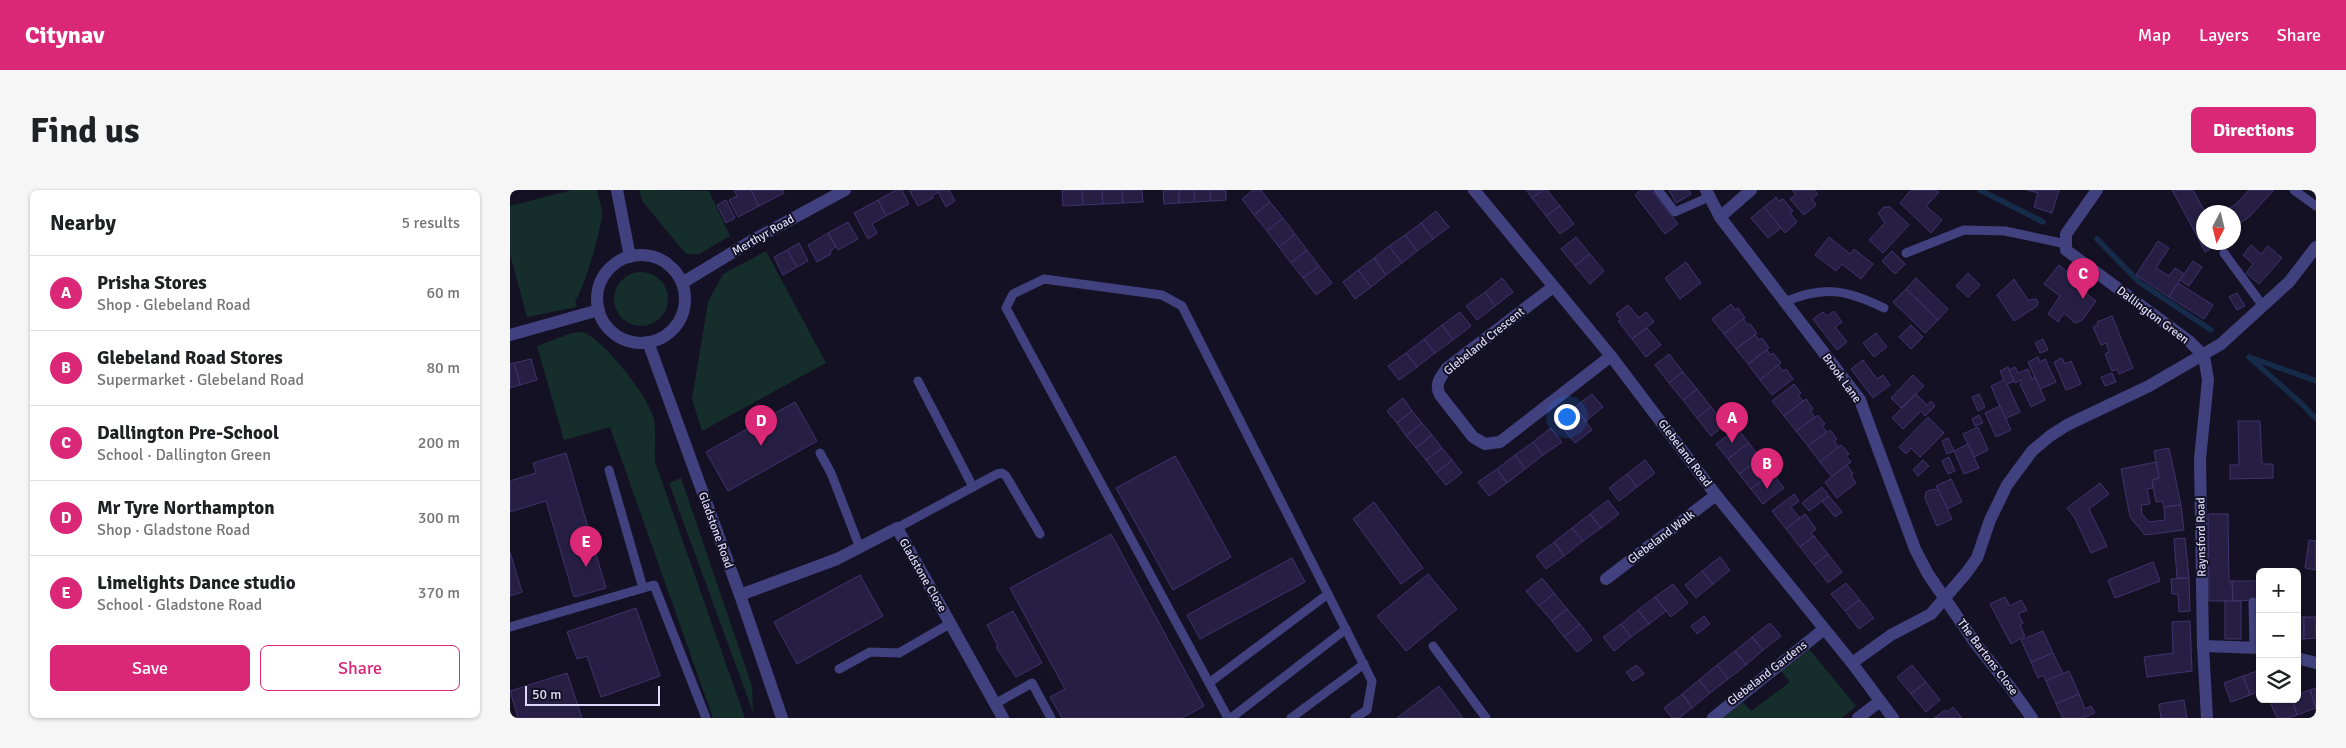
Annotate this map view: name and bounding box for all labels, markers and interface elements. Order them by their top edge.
text: Citynav [25,20,104,50]
text: Map [2138,24,2171,46]
text: Layers [2199,24,2249,46]
text: Share [2277,24,2321,46]
button: Directions [2191,107,2316,153]
text: Find us [30,109,140,152]
north arrow [2196,205,2241,250]
text: Nearby [50,210,116,236]
street label: Merthyr Road [730,212,797,259]
text: 5 results [401,213,460,233]
pin: C [2067,258,2099,299]
text: Prisha Stores [97,271,207,295]
text: A [61,283,71,303]
text: 60 m [426,283,460,303]
street label: Dallington Green [2114,283,2192,347]
text: Shop · Glebeland Road [97,295,250,315]
street label: Glebeland Crescent [1441,304,1528,379]
text: Glebeland Road Stores [97,346,283,370]
street label: Brook Lane [1819,351,1864,406]
text: B [61,358,71,378]
text: 80 m [426,358,460,378]
text: Supermarket · Glebeland Road [97,370,304,390]
pin: A [1716,402,1748,443]
your location [1554,404,1580,430]
pin: D [745,405,777,446]
street label: Glebeland Road [1654,417,1715,490]
text: Dallington Pre-School [97,421,279,445]
text: C [61,433,71,453]
text: 200 m [418,433,460,453]
text: School · Dallington Green [97,445,271,465]
pin: B [1751,448,1783,489]
street label: Gladstone Road [695,490,736,570]
text: Mr Tyre Northampton [97,496,275,520]
street label: Raynsford Road [2193,497,2210,577]
street label: Glebeland Walk [1625,507,1698,567]
text: D [61,508,71,528]
text: 300 m [418,508,460,528]
text: Shop · Gladstone Road [97,520,250,540]
pin: E [570,526,602,567]
street label: Gladstone Close [895,536,950,615]
map controls [2256,568,2301,703]
button: + [2256,568,2301,613]
text: Limelights Dance studio [97,571,296,595]
text: E [61,583,71,603]
text: 370 m [418,583,460,603]
text: School · Gladstone Road [97,595,262,615]
button: − [2256,613,2301,658]
street label: The Bartons Close [1954,616,2021,699]
street label: Glebeland Gardens [1725,638,1810,709]
button: Save [50,645,250,691]
button: Share [260,645,460,691]
button: layers [2256,658,2301,703]
scale bar [525,683,660,706]
text: 50 m [532,686,561,703]

